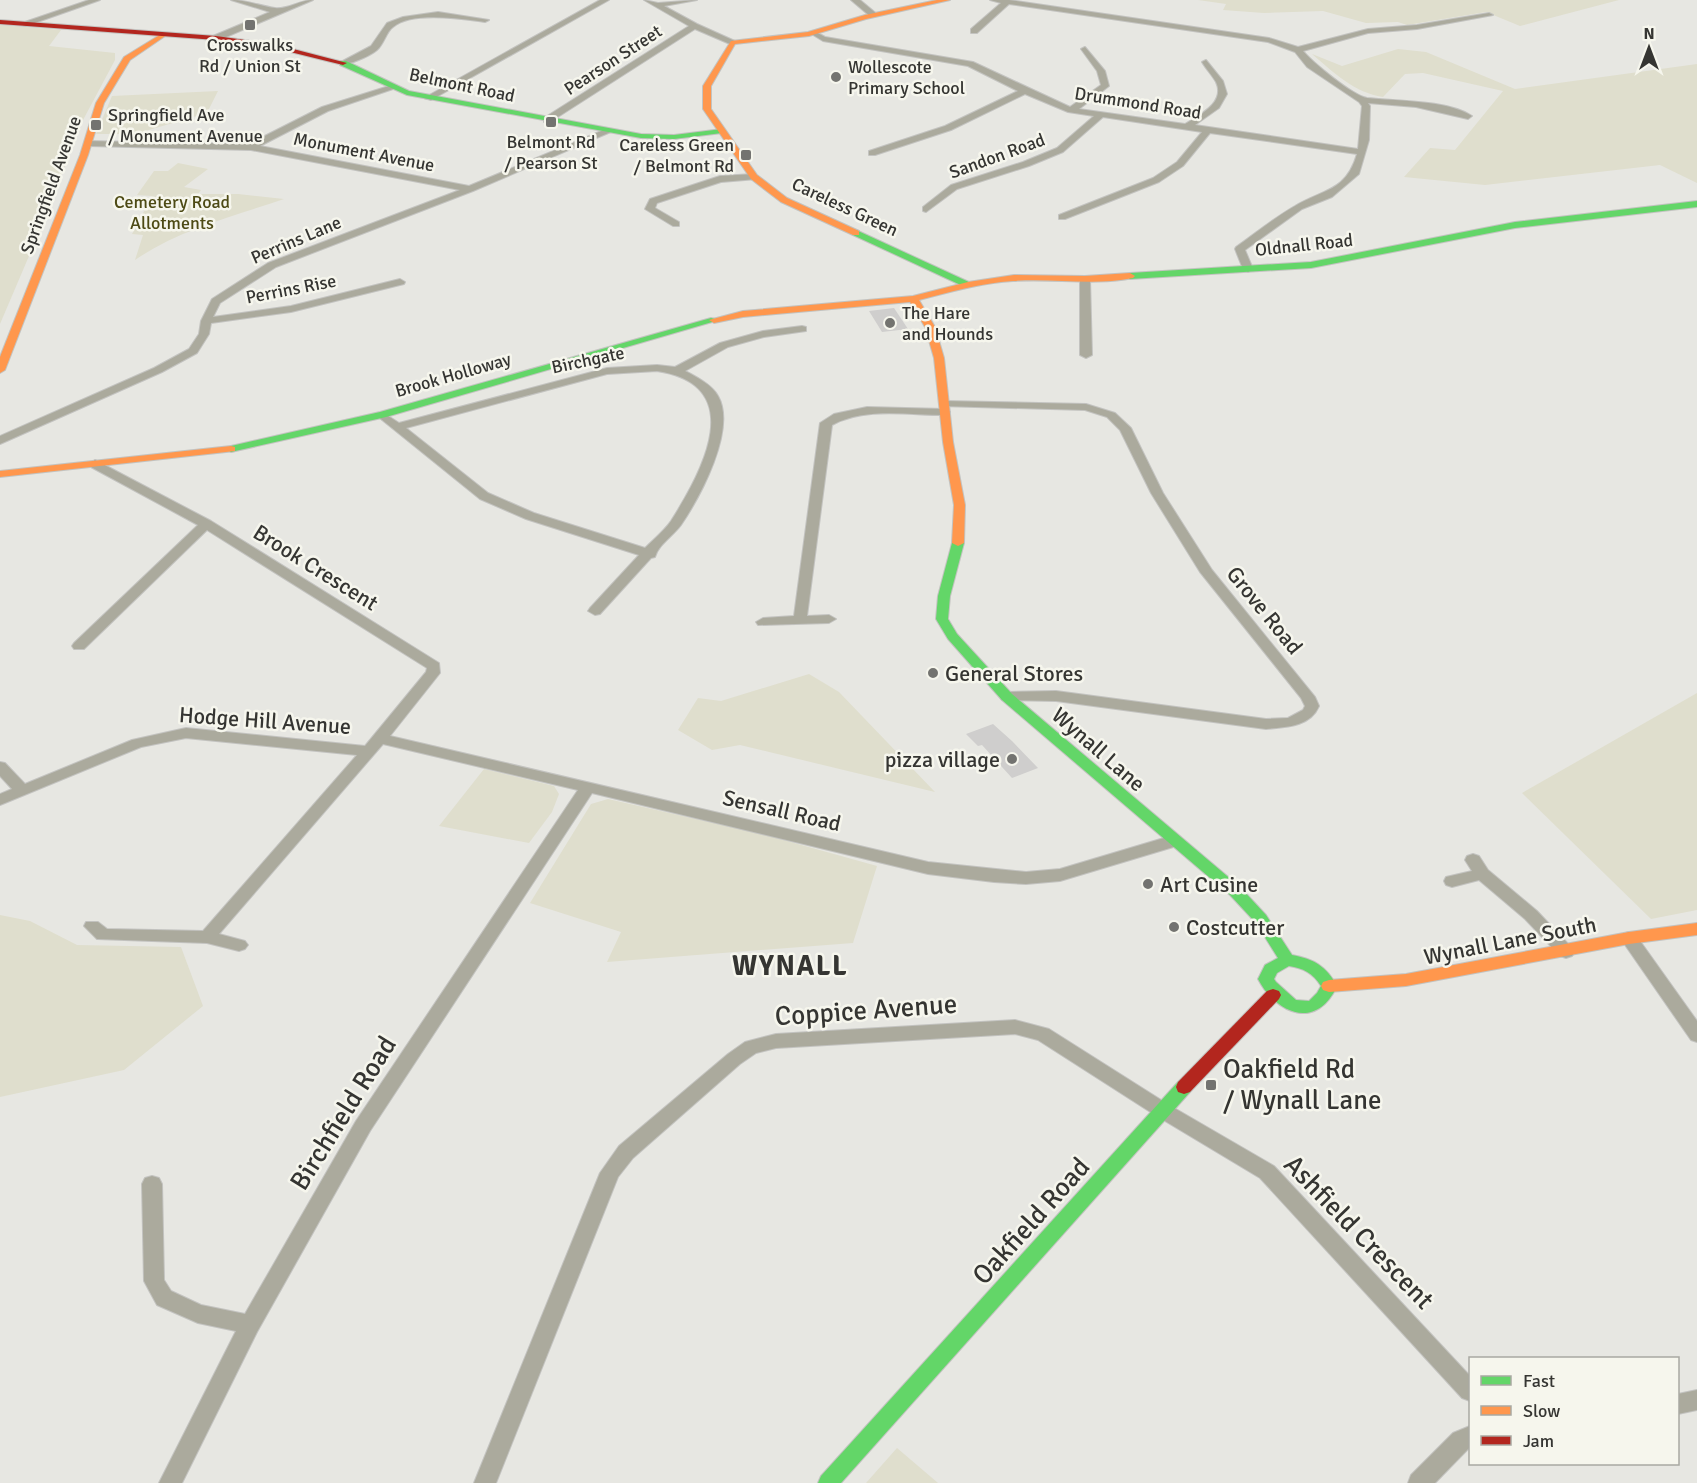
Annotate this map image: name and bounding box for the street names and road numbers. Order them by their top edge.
street label: Pearson Street [560,20,666,100]
street label: Belmont Road [407,63,517,107]
street label: Drummond Road [1073,82,1203,124]
street label: Springfield Avenue [16,113,86,257]
street label: Monument Avenue [292,128,436,176]
street label: Sandon Road [946,129,1048,183]
street label: Careless Green [788,173,902,241]
street label: Perrins Lane [248,211,344,269]
street label: Oldnall Road [1254,229,1354,261]
street label: Perrins Rise [244,269,338,309]
street label: Birchgate [550,342,626,378]
street label: Brook Holloway [392,348,514,402]
street label: Brook Crescent [248,518,383,617]
street label: Grove Road [1221,561,1308,660]
street label: Hodge Hill Avenue [178,701,352,740]
street label: Wynall Lane [1046,701,1151,797]
street label: Sensall Road [720,784,844,837]
street label: Wynall Lane South [1422,911,1599,970]
street label: Coppice Avenue [774,988,958,1033]
street label: Birchfield Road [283,1030,404,1196]
street label: Ashfield Crescent [1277,1148,1441,1316]
street label: Oakfield Road [966,1151,1097,1292]

